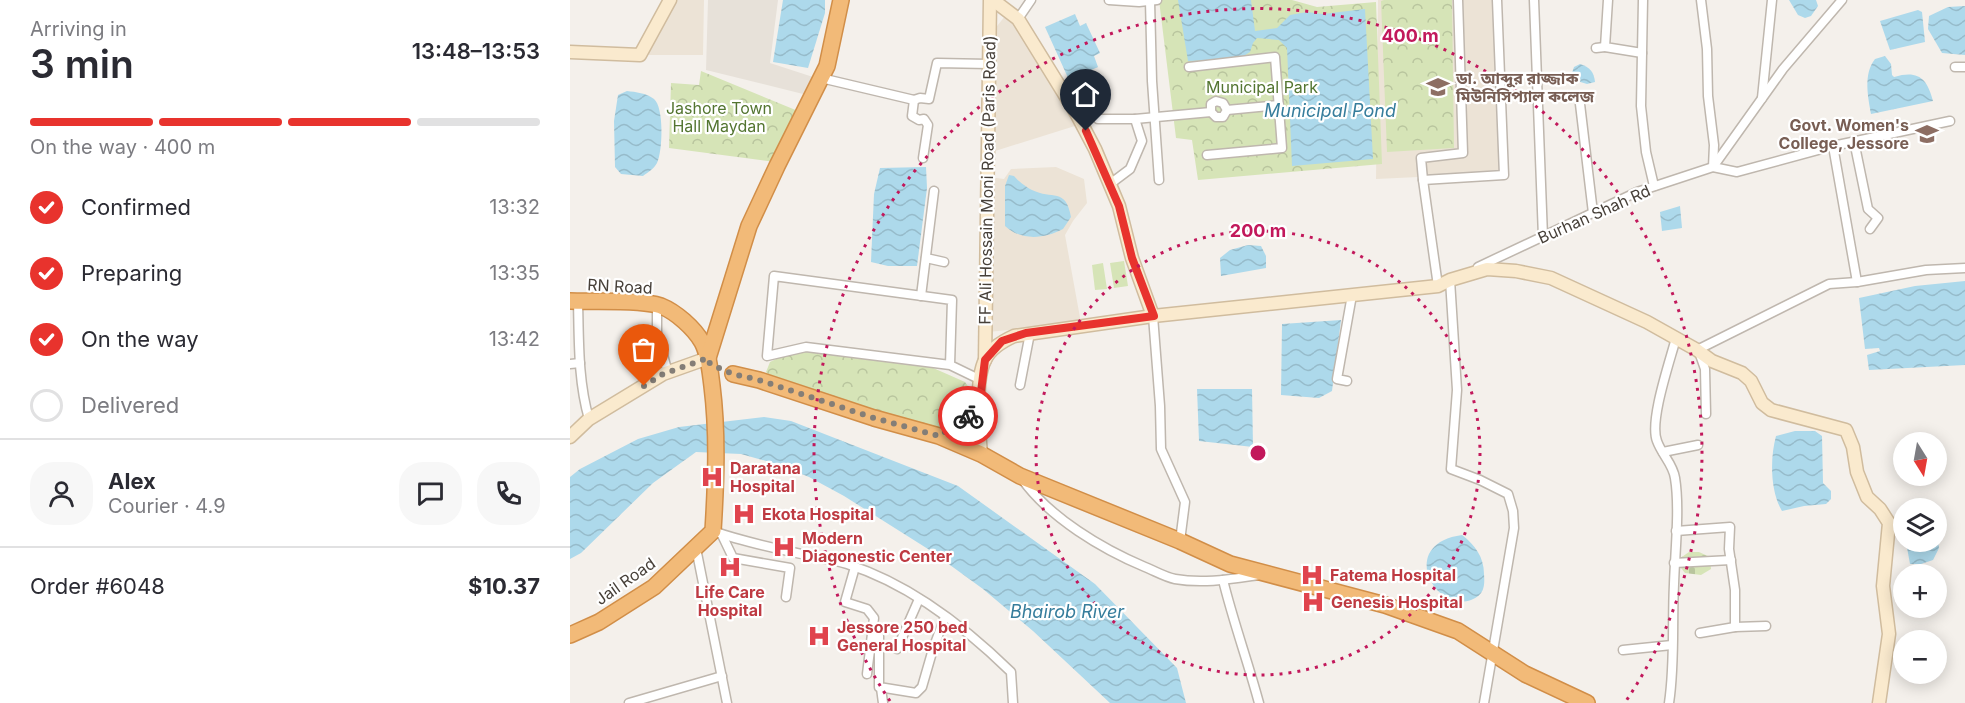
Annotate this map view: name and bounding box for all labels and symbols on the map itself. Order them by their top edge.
text: 400 m [1381,25,1439,46]
street label: FF Ali Hossain Moni Road (Paris Road) [974,35,1000,325]
place label: ডা. আব্দুর রাজ্জাক মিউনিসিপ্যাল কলেজ [1455,68,1595,106]
pin [1060,69,1111,131]
school or university icon: ডা. আব্দুর রাজ্জাক মিউনিসিপ্যাল কলেজ [1425,74,1451,100]
park label: Municipal Park [1206,77,1318,97]
park label: Jashore Town Hall Maydan [666,98,772,136]
water label: Municipal Pond [1264,100,1396,121]
place label: Govt. Women's College, Jessore [1779,115,1909,153]
school or university icon: Govt. Women's College, Jessore [1914,121,1940,147]
street label: Burhan Shah Rd [1535,180,1653,248]
text: 200 m [1230,220,1286,241]
street label: RN Road [587,274,653,298]
pin [618,324,669,386]
courier [938,386,998,446]
north arrow [1893,432,1947,486]
centre of rings [1248,443,1268,463]
place label: Daratana Hospital [730,458,801,496]
hospital icon: Daratana Hospital [699,464,725,490]
hospital icon: Ekota Hospital [731,501,757,527]
place label: Ekota Hospital [762,504,874,524]
place label: Modern Diagonestic Center [802,528,953,566]
hospital icon: Modern Diagonestic Center [771,534,797,560]
street label: Jail Road [591,553,659,609]
hospital icon: Life Care Hospital [717,554,743,580]
hospital icon: Fatema Hospital [1299,562,1325,588]
place label: Fatema Hospital [1330,565,1456,585]
place label: Life Care Hospital [695,582,765,620]
hospital icon: Genesis Hospital [1300,589,1326,615]
place label: Genesis Hospital [1331,592,1463,612]
water label: Bhairob River [1010,601,1125,622]
place label: Jessore 250 bed General Hospital [837,617,968,655]
hospital icon: Jessore 250 bed General Hospital [806,623,832,649]

